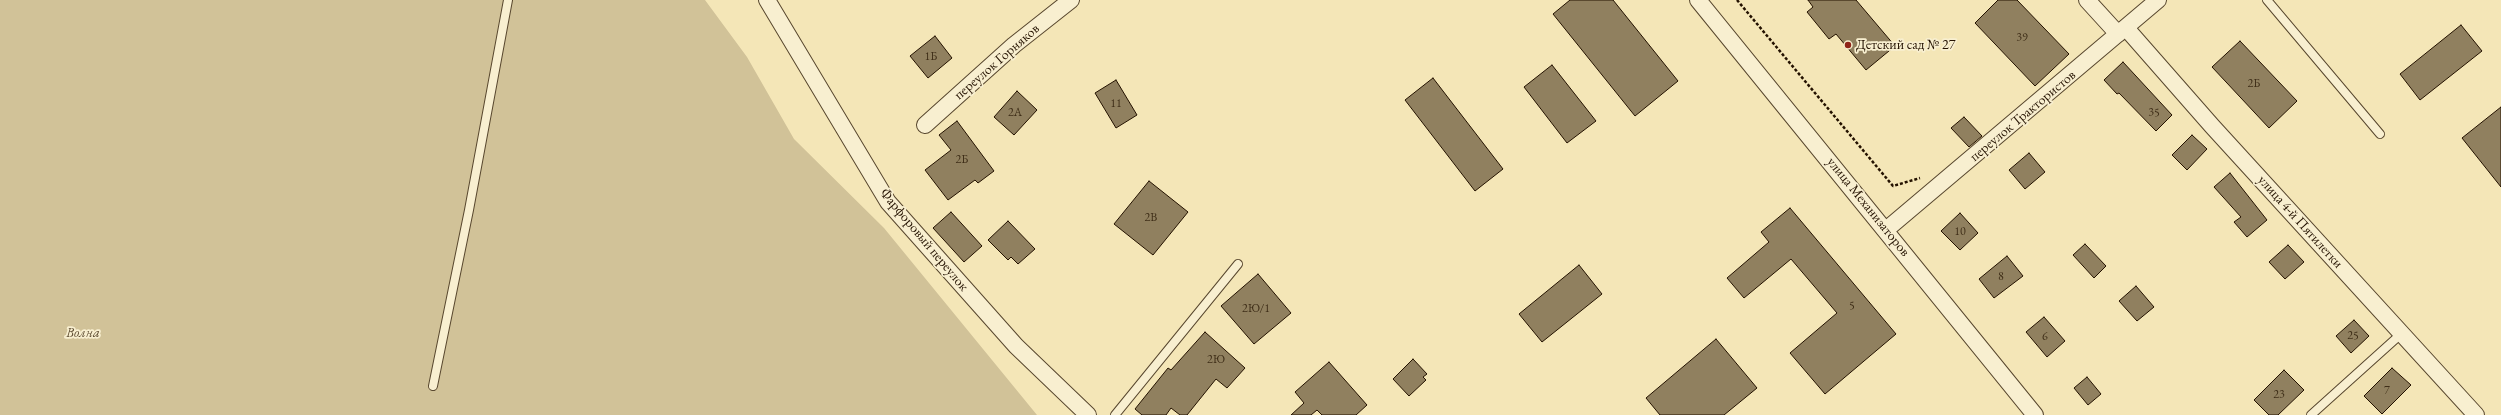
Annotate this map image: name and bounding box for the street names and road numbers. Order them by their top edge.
street label: переулок Горняков [951,21,1043,103]
street label: переулок Трактористов [1967,67,2079,165]
street label: улица Механизаторов [1823,154,1913,260]
street label: улица 4-й Пятилетки [2254,172,2346,272]
street label: Фарфоровый переулок [876,185,972,295]

